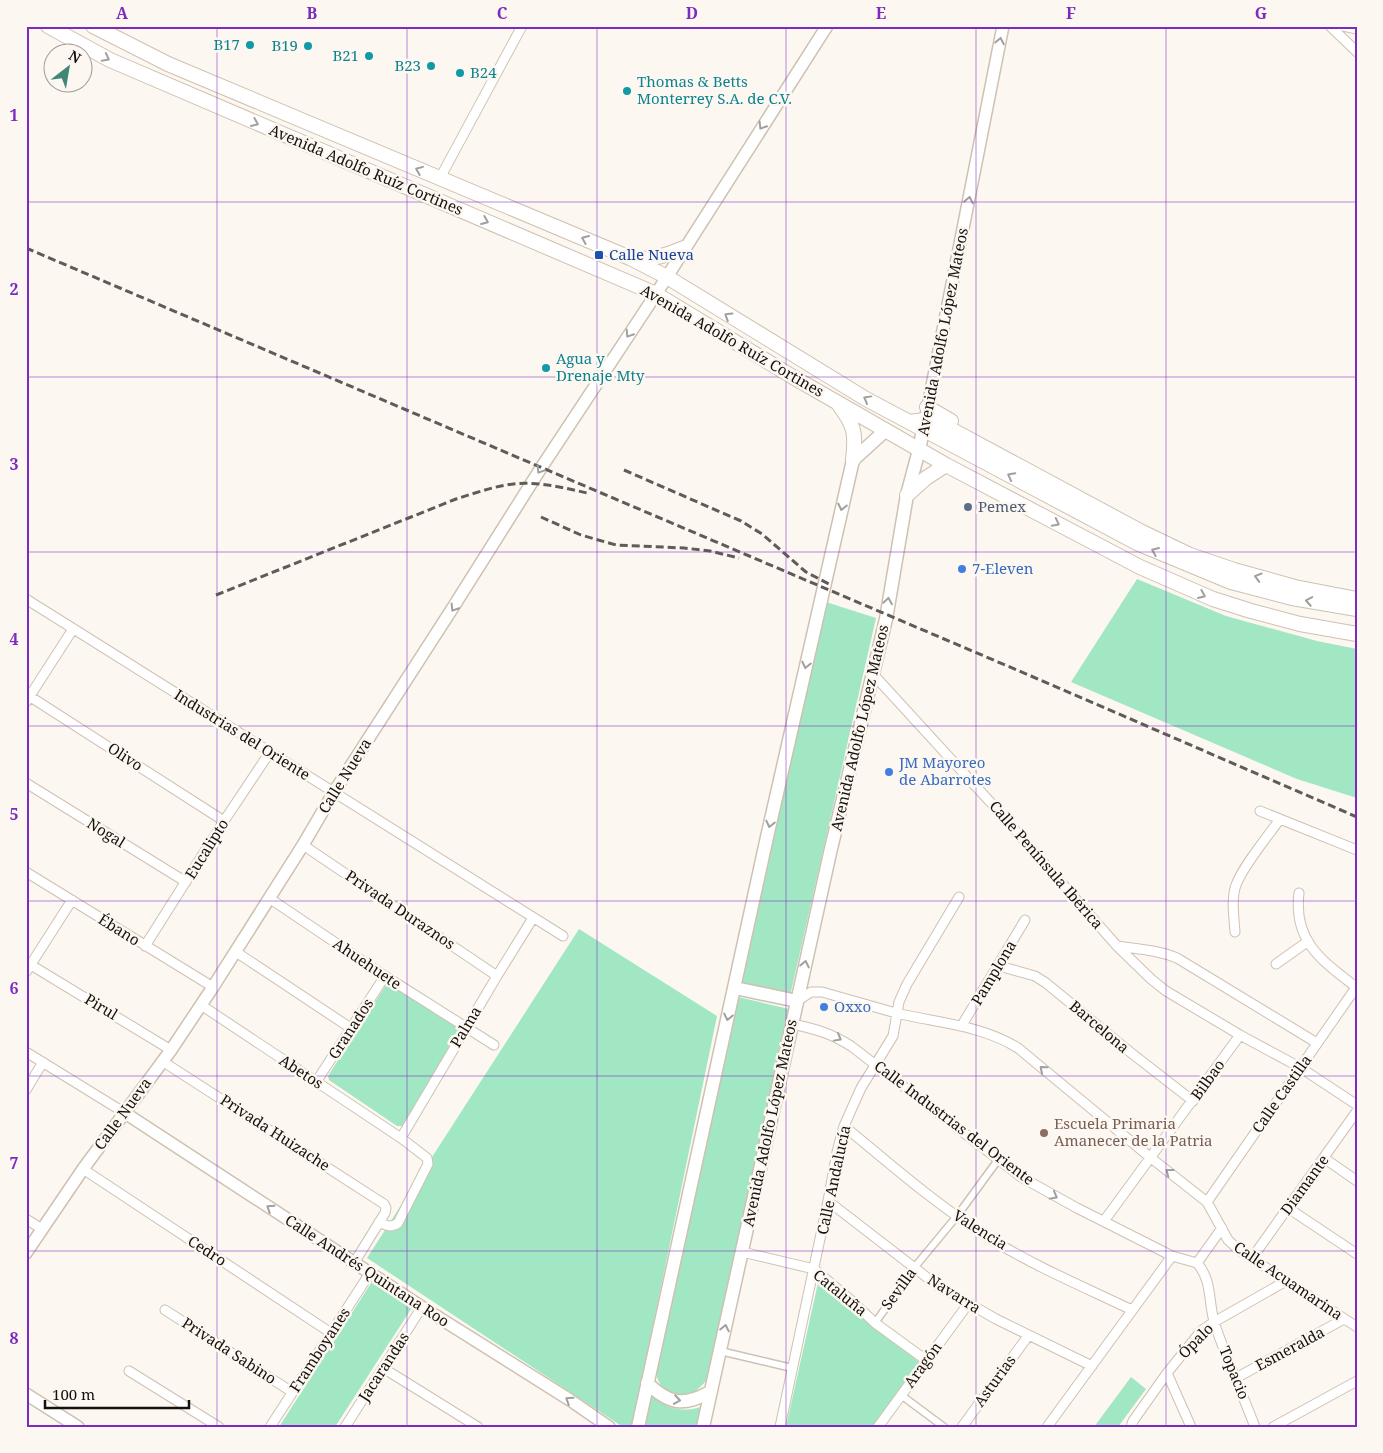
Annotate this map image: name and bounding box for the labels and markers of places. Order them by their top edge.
place label: B17 [213,34,240,54]
place label: B19 [271,35,298,55]
marker: B17 [244,39,256,51]
marker: B19 [302,40,314,52]
place label: B21 [332,45,359,65]
marker: B21 [363,50,375,62]
place label: B23 [394,55,421,75]
marker: B23 [425,60,437,72]
place label: B24 [470,62,497,82]
marker: B24 [454,67,466,79]
place label: Thomas & Betts Monterrey S.A. de C.V. [637,71,792,108]
marker: Thomas & Betts Monterrey S.A. de C.V. [621,85,633,97]
place label: Calle Nueva [609,244,694,264]
marker: Calle Nueva [593,249,605,261]
place label: Agua y Drenaje Mty [556,348,645,385]
marker: Agua y Drenaje Mty [540,362,552,374]
place label: Pemex [978,496,1026,516]
marker: Pemex [962,501,974,513]
place label: 7-Eleven [972,558,1034,578]
marker: 7-Eleven [956,563,968,575]
place label: JM Mayoreo de Abarrotes [898,752,991,789]
marker: JM Mayoreo de Abarrotes [883,766,895,778]
place label: Oxxo [834,996,871,1016]
marker: Oxxo [818,1001,830,1013]
place label: Escuela Primaria Amanecer de la Patria [1054,1113,1213,1150]
marker: Escuela Primaria Amanecer de la Patria [1038,1127,1050,1139]

